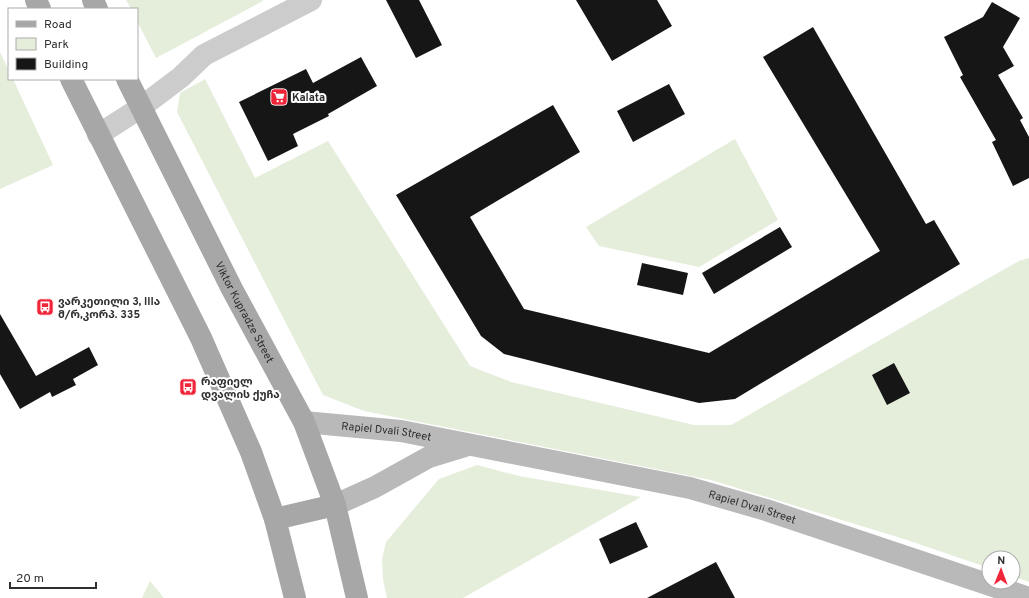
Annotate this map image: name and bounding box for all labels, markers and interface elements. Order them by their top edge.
legend [8,8,138,80]
text: Road [44,17,72,33]
text: Park [44,37,69,53]
text: Building [44,57,88,73]
supermarket icon: Kalata [269,87,289,107]
place label: Kalata [292,91,325,105]
street label: Viktor Kupradze Street [211,259,277,366]
place label: ვარკეთილი 3, IIIა მ/რ,კორპ. 335 [58,295,160,322]
bus stop icon: ვარკეთილი 3, IIIა მ/რ,კორპ. 335 [35,297,55,317]
place label: რაფიელ დვალის ქუჩა [201,375,280,402]
bus stop icon: რაფიელ დვალის ქუჩა [178,377,198,397]
street label: Rapiel Dvali Street [341,419,433,445]
street label: Rapiel Dvali Street [707,488,798,528]
north arrow [981,550,1021,590]
text: N [997,554,1005,568]
scale bar [10,564,96,590]
text: 20 m [16,571,44,587]

